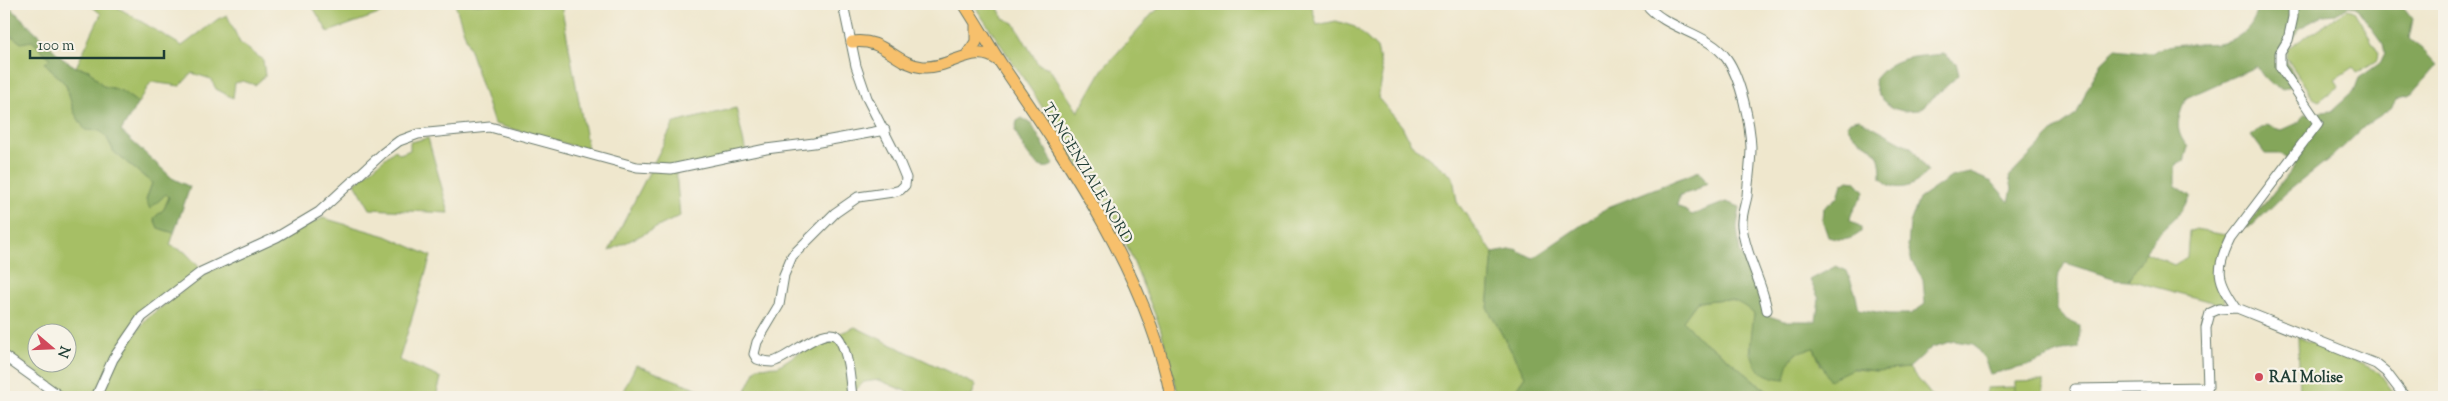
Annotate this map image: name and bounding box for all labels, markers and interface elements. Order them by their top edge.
scale bar [30,28,164,60]
text: 100 m [38,36,75,57]
street label: TANGENZIALE NORD [1036,99,1137,248]
north arrow [28,324,78,374]
text: N [51,343,74,360]
place label: RAI Molise [2269,368,2343,389]
marker: RAI Molise [2253,371,2265,383]

